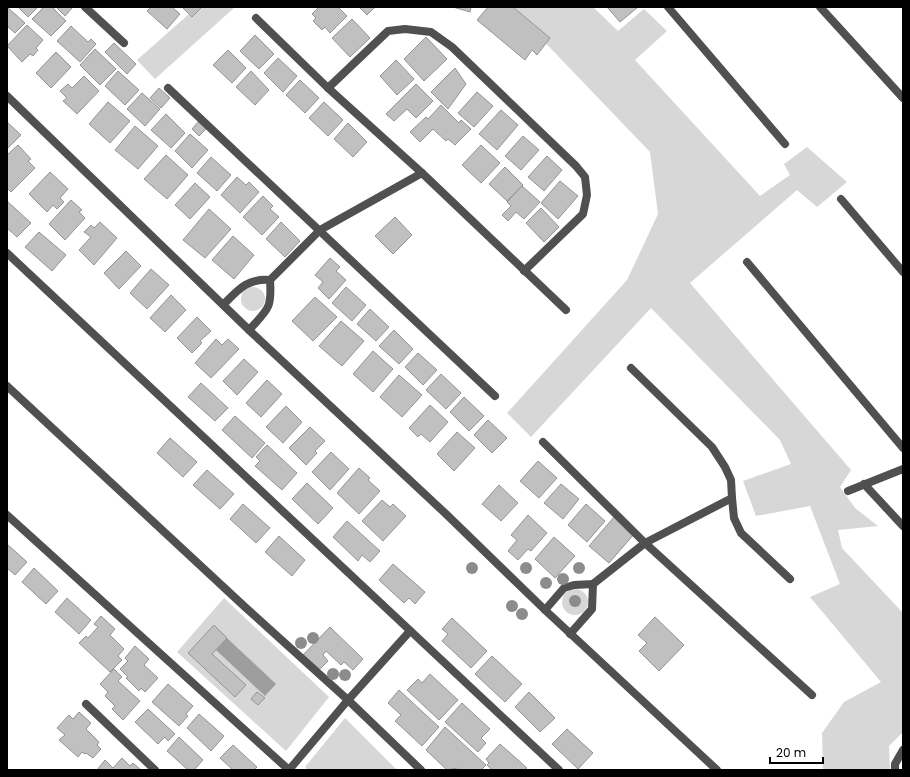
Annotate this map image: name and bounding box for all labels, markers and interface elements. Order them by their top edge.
scale bar [770,739,823,765]
text: 20 m [776,744,806,761]

